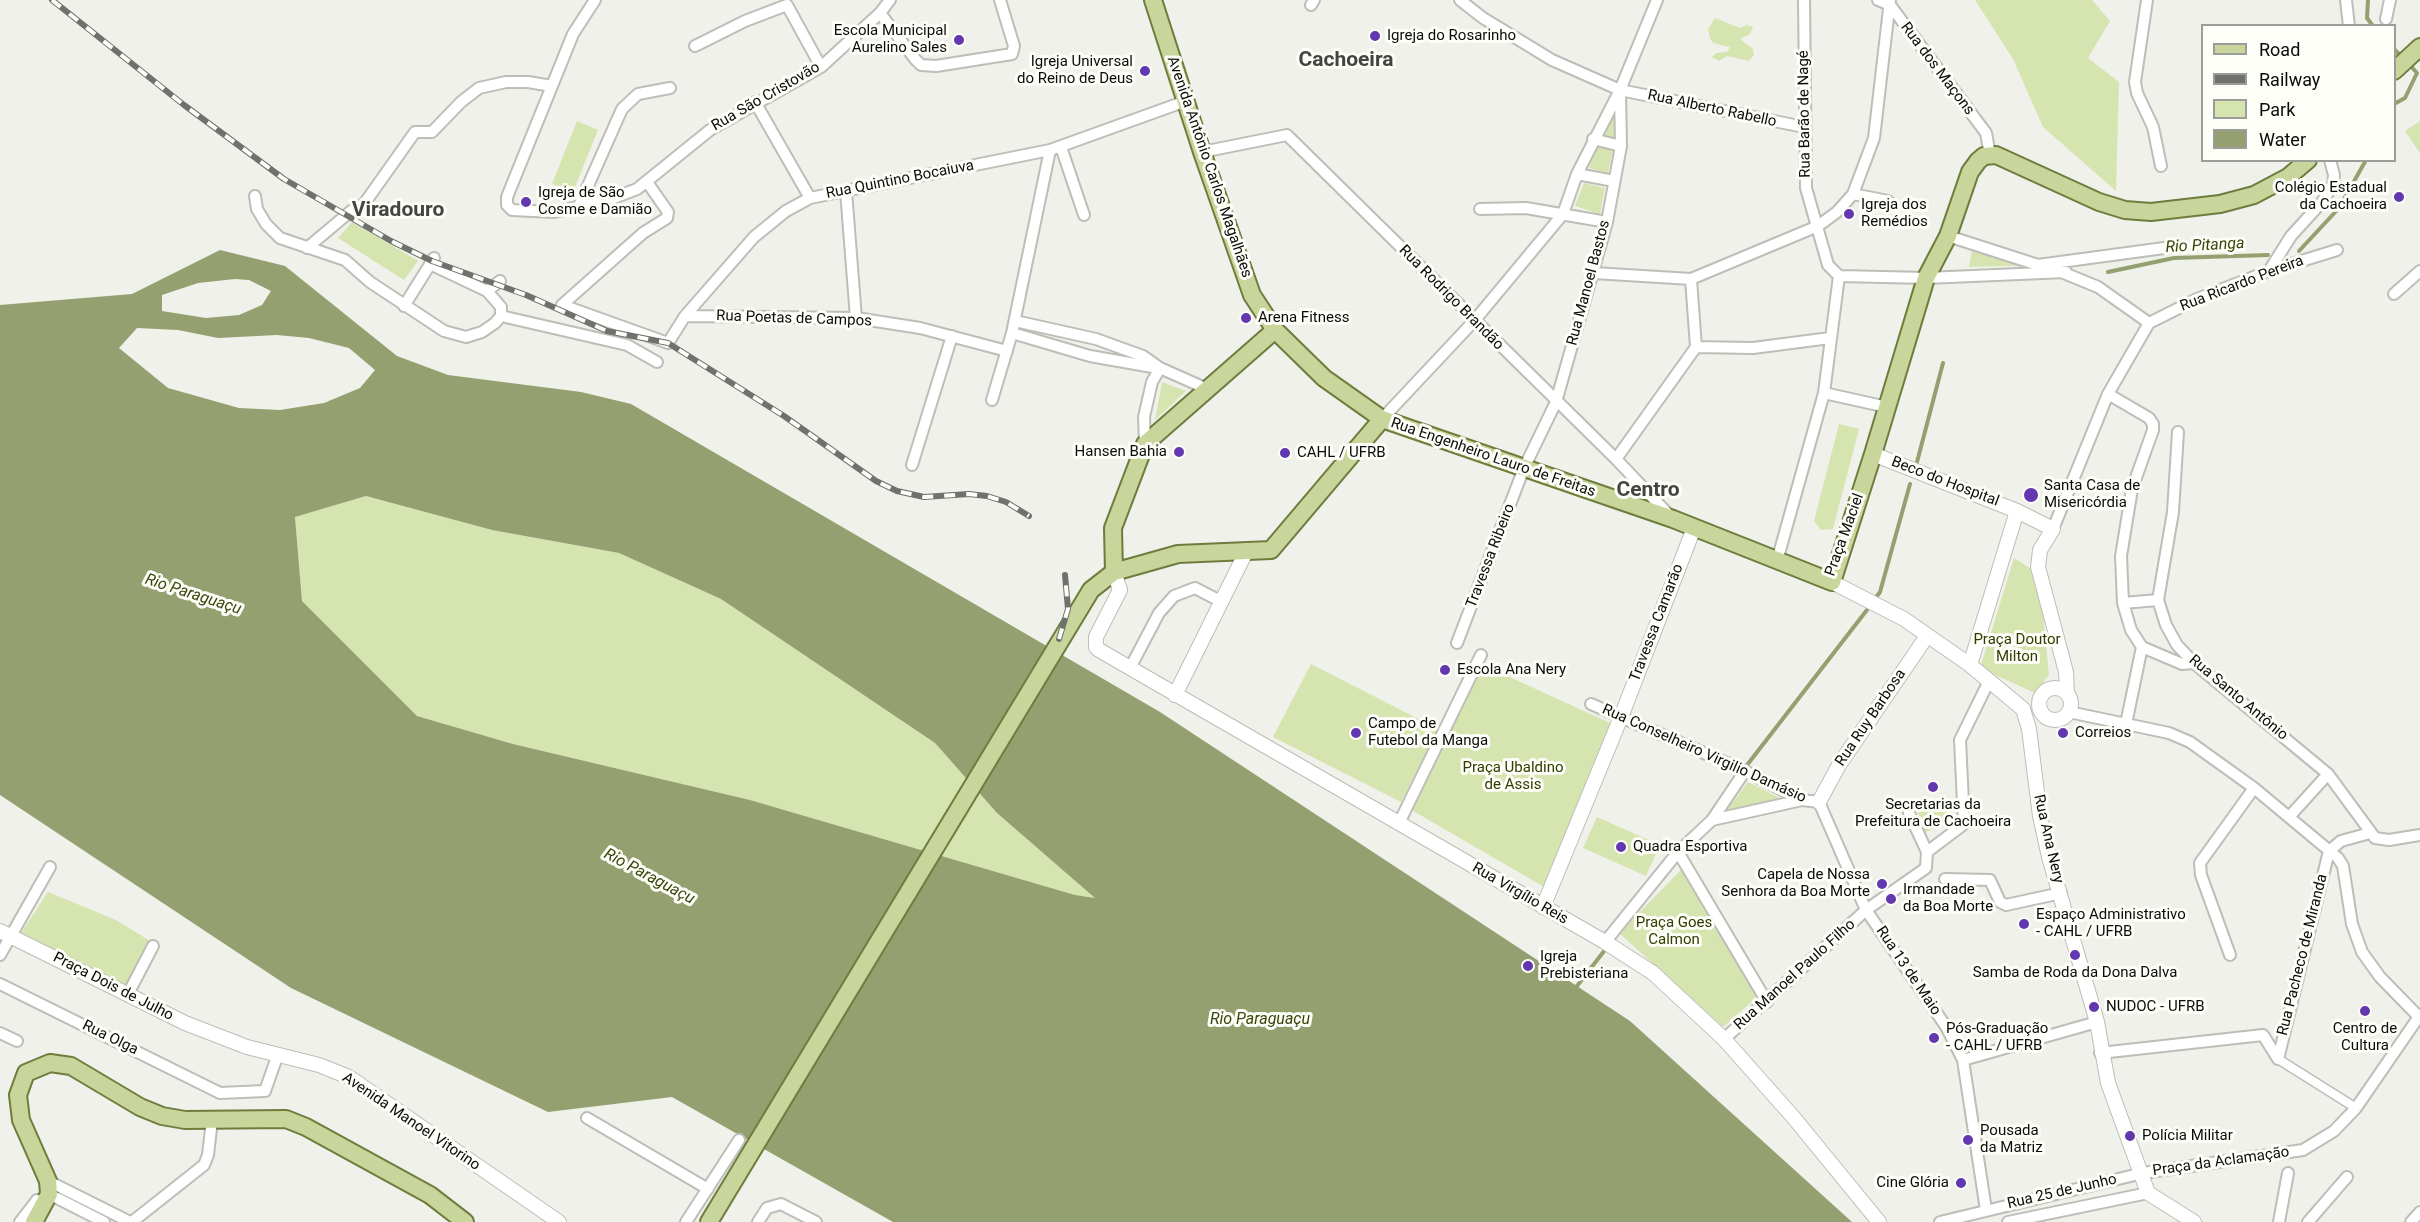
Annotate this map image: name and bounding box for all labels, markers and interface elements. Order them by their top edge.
street label: Rua dos Maçons [1896,19,1978,119]
place label: Escola Municipal Aurelino Sales [834,22,947,57]
legend [2201,24,2396,162]
place label: Igreja do Rosarinho [1387,27,1516,45]
marker: Igreja do Rosarinho [1368,29,1382,43]
marker: Escola Municipal Aurelino Sales [952,33,966,47]
text: Road [2259,39,2300,60]
district label: Cachoeira [1298,48,1394,74]
street label: Rua Barão de Nagé [1795,50,1815,178]
place label: Igreja Universal do Reino de Deus [1017,53,1133,88]
street label: Avenida Antônio Carlos Magalhães [1163,54,1255,280]
street label: Rua São Cristovão [709,59,823,135]
marker: Igreja Universal do Reino de Deus [1138,64,1152,78]
text: Railway [2259,69,2320,90]
street label: Rua Alberto Rabello [1646,87,1778,131]
text: Park [2259,99,2295,120]
text: Water [2259,129,2306,150]
street label: Rua Quintino Bocaiuva [825,157,975,203]
place label: Colégio Estadual da Cachoeira [2275,179,2387,214]
place label: Igreja de São Cosme e Damião [538,184,652,219]
marker: Colégio Estadual da Cachoeira [2392,190,2406,204]
marker: Igreja de São Cosme e Damião [519,195,533,209]
place label: Igreja dos Remédios [1861,196,1928,231]
district label: Viradouro [352,198,444,224]
marker: Igreja dos Remédios [1842,207,1856,221]
street label: Rua Manoel Bastos [1564,218,1614,348]
water label: Rio Pitanga [2165,234,2245,258]
street label: Rua Rodrigo Brandão [1395,242,1507,354]
street label: Rua Ricardo Pereira [2178,252,2306,316]
street label: Rua Poetas de Campos [716,307,872,331]
place label: Arena Fitness [1258,309,1349,327]
marker: Arena Fitness [1239,311,1253,325]
street label: Rua Engenheiro Lauro de Freitas [1388,414,1598,502]
place label: Hansen Bahia [1075,443,1167,461]
place label: CAHL / UFRB [1297,444,1386,462]
marker: Hansen Bahia [1172,445,1186,459]
marker: CAHL / UFRB [1278,446,1292,460]
street label: Beco do Hospital [1889,453,2001,511]
place label: Santa Casa de Misericórdia [2044,477,2140,512]
district label: Centro [1616,478,1680,504]
marker: Santa Casa de Misericórdia [2022,486,2040,504]
street label: Praça Maciel [1822,491,1868,579]
street label: Travessa Ribeiro [1463,501,1519,611]
street label: Travessa Camarão [1626,562,1688,684]
water label: Rio Paraguaçu [142,570,244,620]
park label: Praça Doutor Milton [1973,631,2061,666]
street label: Rua Santo Antônio [2185,651,2291,745]
place label: Escola Ana Nery [1457,661,1566,679]
marker: Escola Ana Nery [1438,663,1452,677]
street label: Rua Ruy Barbosa [1832,666,1910,770]
street label: Rua Conselheiro Virgilio Damásio [1599,701,1809,807]
place label: Campo de Futebol da Manga [1368,715,1488,750]
place label: Correios [2075,724,2131,742]
marker: Campo de Futebol da Manga [1349,726,1363,740]
marker: Correios [2056,726,2070,740]
park label: Praça Ubaldino de Assis [1462,759,1564,794]
marker: Secretarias da Prefeitura de Cachoeira [1926,780,1940,794]
street label: Rua Ana Nery [2029,793,2067,885]
place label: Secretarias da Prefeitura de Cachoeira [1855,796,2011,831]
place label: Quadra Esportiva [1633,838,1747,856]
marker: Quadra Esportiva [1614,840,1628,854]
water label: Rio Paraguaçu [600,845,698,909]
street label: Rua Virgílio Reis [1469,859,1571,929]
place label: Capela de Nossa Senhora da Boa Morte [1721,866,1870,901]
street label: Rua Pacheco de Miranda [2274,872,2332,1038]
marker: Capela de Nossa Senhora da Boa Morte [1875,877,1889,891]
place label: Irmandade da Boa Morte [1903,881,1993,916]
marker: Irmandade da Boa Morte [1884,892,1898,906]
place label: Espaço Administrativo - CAHL / UFRB [2036,906,2186,941]
park label: Praça Goes Calmon [1636,914,1712,949]
street label: Rua Manoel Paulo Filho [1731,916,1859,1034]
marker: Espaço Administrativo - CAHL / UFRB [2017,917,2031,931]
street label: Rua 13 de Maio [1872,923,1944,1019]
place label: Igreja Prebisteriana [1540,948,1628,983]
marker: Samba de Roda da Dona Dalva [2068,948,2082,962]
street label: Praça Dois de Julho [50,949,176,1025]
marker: Igreja Prebisteriana [1521,959,1535,973]
place label: Samba de Roda da Dona Dalva [1973,964,2177,982]
place label: NUDOC - UFRB [2106,998,2205,1016]
marker: NUDOC - UFRB [2087,1000,2101,1014]
marker: Centro de Cultura [2358,1004,2372,1018]
water label: Rio Paraguaçu [1210,1010,1310,1030]
street label: Rua Olga [79,1017,141,1059]
place label: Pós-Graduação - CAHL / UFRB [1946,1020,2048,1055]
place label: Centro de Cultura [2333,1020,2397,1055]
marker: Pós-Graduação - CAHL / UFRB [1927,1031,1941,1045]
street label: Avenida Manoel Vitorino [339,1069,483,1175]
place label: Pousada da Matriz [1980,1122,2043,1157]
place label: Polícia Militar [2142,1127,2233,1145]
marker: Polícia Militar [2123,1129,2137,1143]
marker: Pousada da Matriz [1961,1133,1975,1147]
street label: Praça da Aclamação [2152,1143,2290,1181]
street label: Rua 25 de Junho [2006,1171,2118,1213]
place label: Cine Glória [1876,1174,1949,1192]
marker: Cine Glória [1954,1176,1968,1190]

